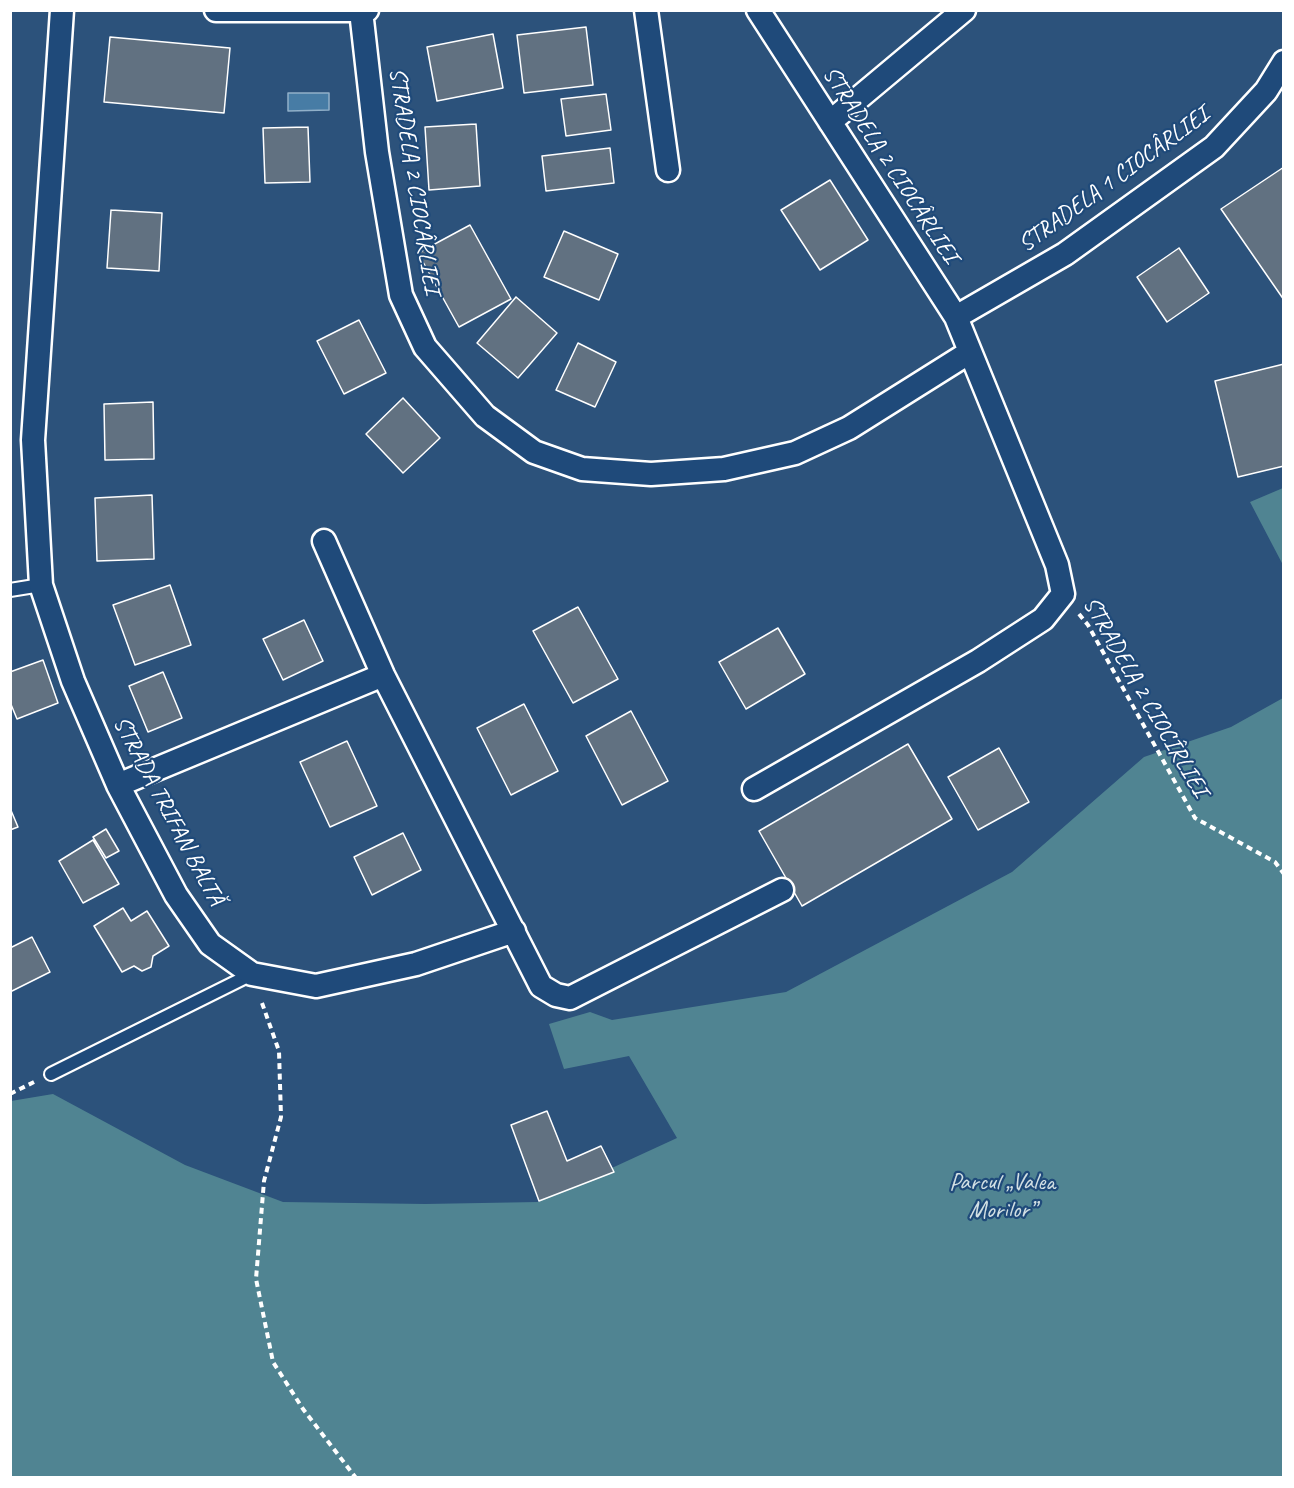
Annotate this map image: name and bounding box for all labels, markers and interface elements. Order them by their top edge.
street label: STRADELA 2 CIOCÂRLIEI [816,61,964,269]
street label: STRADELA 2 CIOCÂRLIEI [382,66,446,296]
street label: STRADELA 1 CIOCÂRLIEI [1013,101,1215,259]
street label: STRADELA 2 CIOCÎRLIEI [1076,592,1214,802]
street label: STRADA TRIFAN BALTĂ [106,712,230,910]
park label: Parcul „Valea Morilor” [949,1169,1055,1225]

